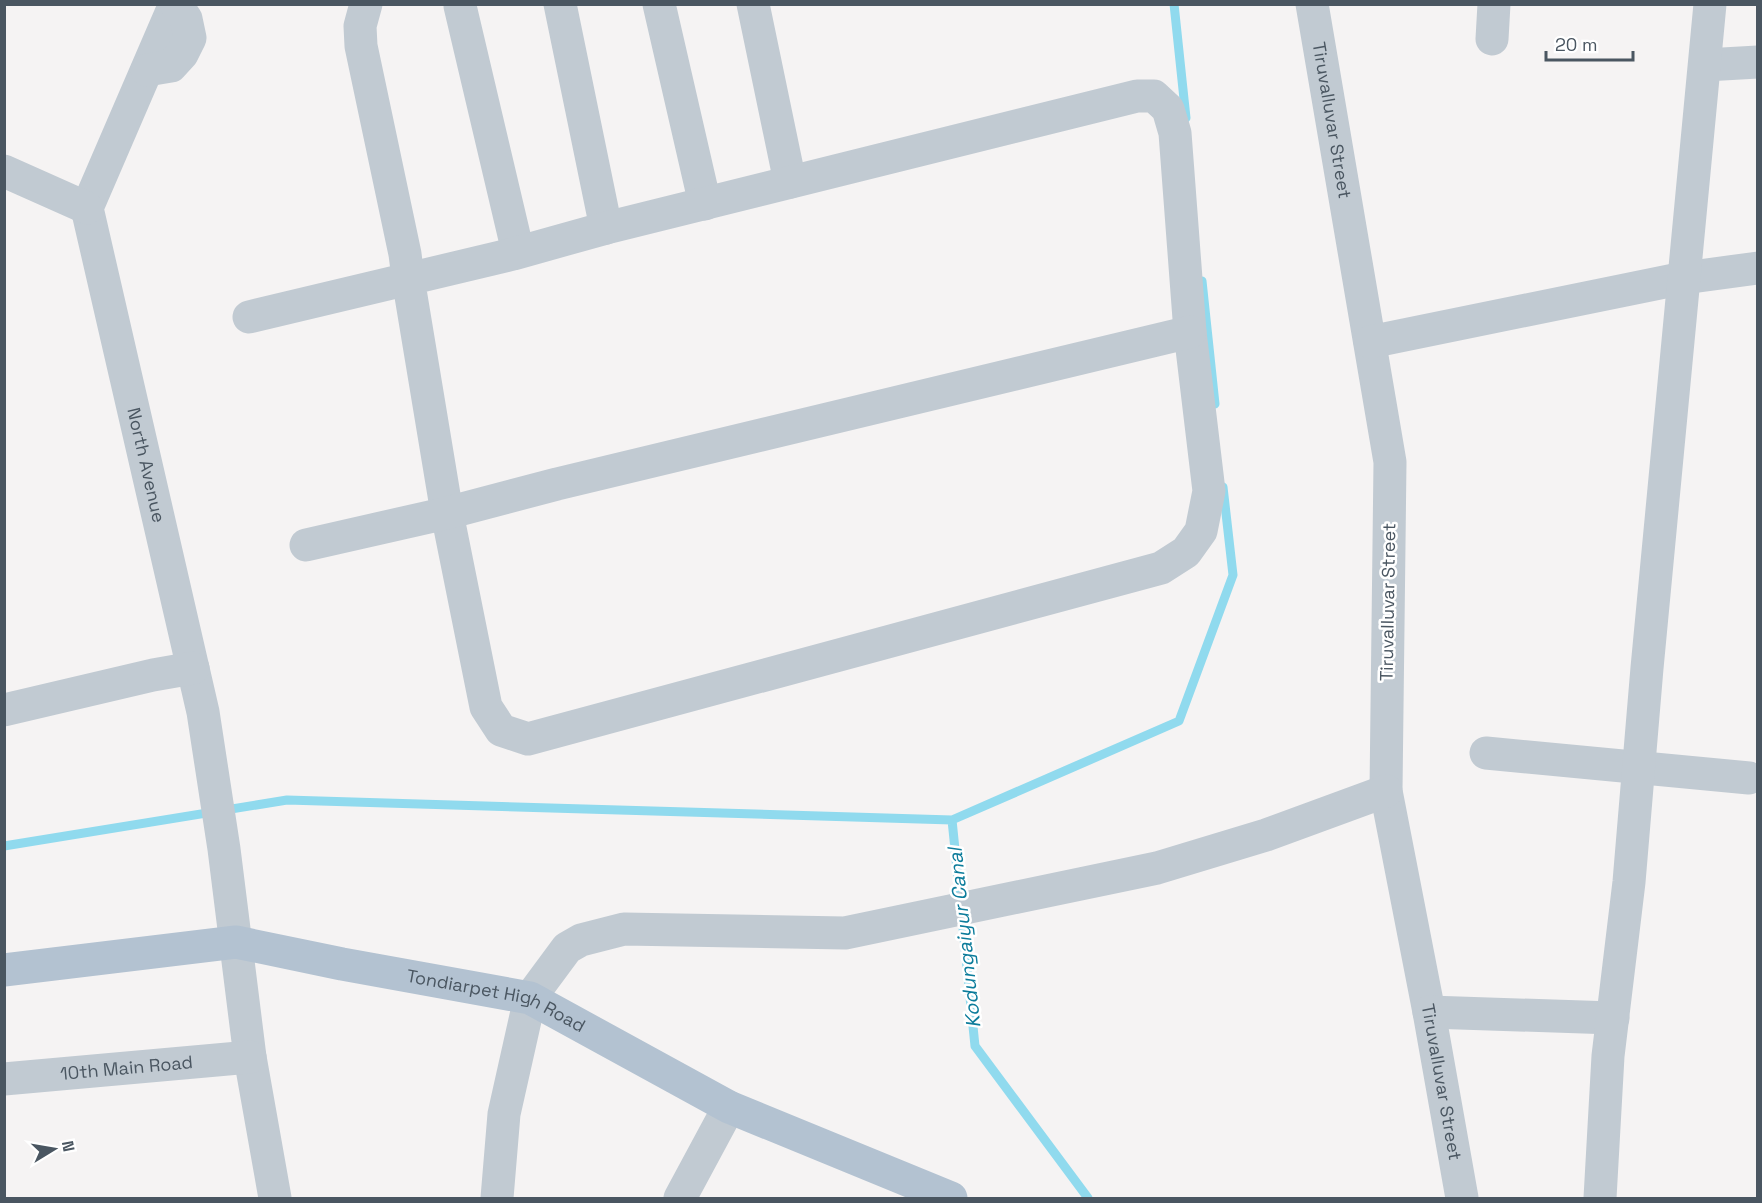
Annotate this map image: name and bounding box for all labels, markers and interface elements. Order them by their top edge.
scale bar [1546,24,1633,62]
text: 20 m [1555,33,1598,56]
street label: Tiruvalluvar Street [1308,40,1357,200]
street label: North Avenue [122,405,171,525]
street label: Tiruvalluvar Street [1375,523,1400,681]
water label: Kodungaiyur Canal [941,845,986,1029]
street label: Tondiarpet High Road [405,964,590,1037]
street label: Tiruvalluvar Street [1417,1002,1467,1162]
street label: 10th Main Road [59,1050,194,1085]
north arrow [24,1119,84,1179]
text: N [57,1139,80,1154]

